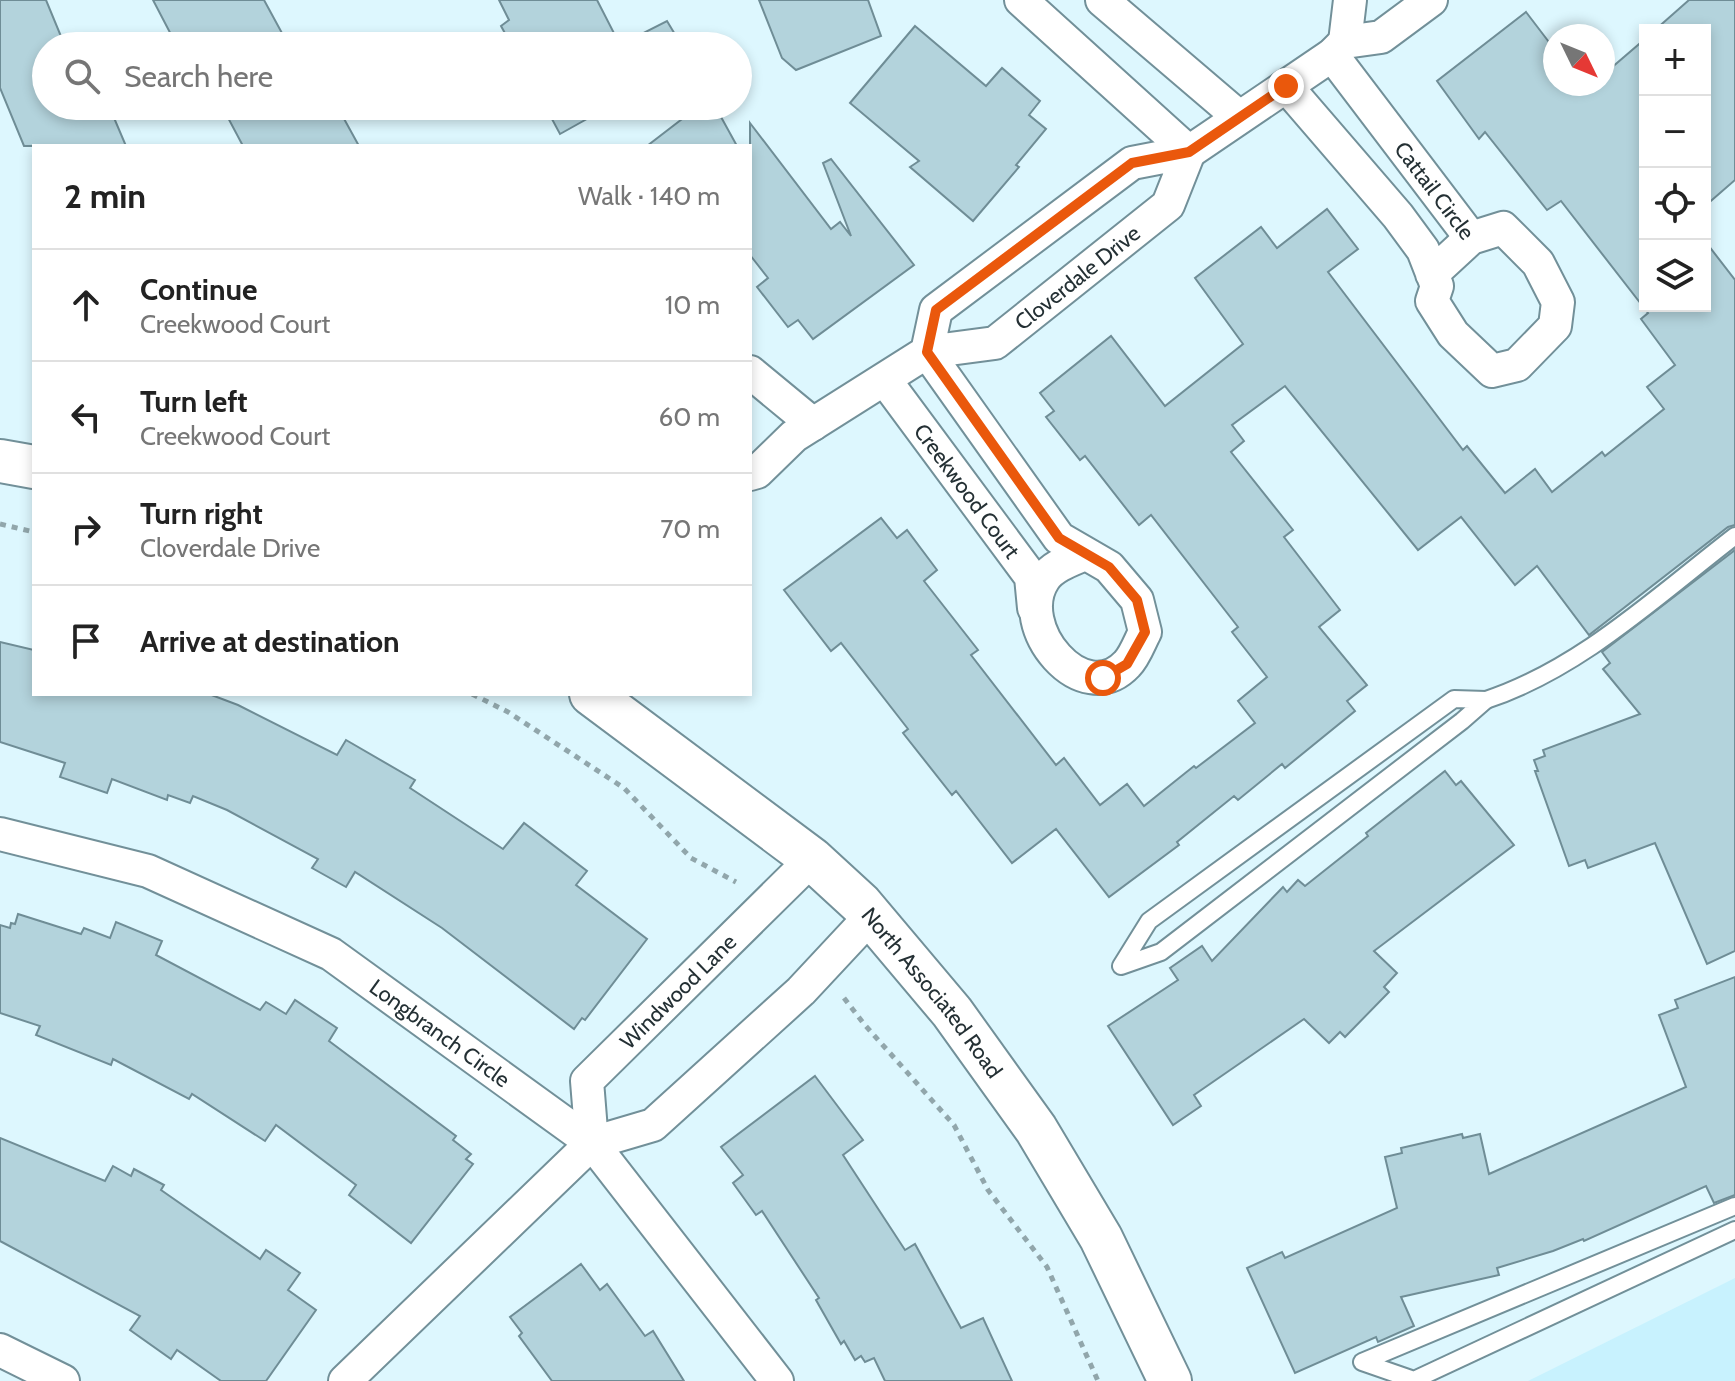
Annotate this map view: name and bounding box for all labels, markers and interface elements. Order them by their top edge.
north arrow [1543,24,1615,96]
map controls [1639,24,1711,312]
button: + [1639,24,1711,96]
search box [32,32,752,120]
icon: search [60,54,104,98]
text: Search here [124,58,273,95]
route end [1268,68,1304,104]
button: − [1639,96,1711,168]
street label: Cattail Circle [1389,136,1481,245]
button: locate [1639,168,1711,240]
text: 2 min [64,175,146,217]
text: Walk · 140 m [578,180,720,212]
street label: Cloverdale Drive [1009,219,1145,336]
button: layers [1639,240,1711,312]
text: Continue [140,271,257,308]
icon: ahead [64,283,108,327]
text: 10 m [665,289,720,321]
text: Creekwood Court [140,308,330,340]
text: Turn left [140,383,248,420]
icon: left [64,395,108,439]
text: 60 m [658,401,720,433]
street label: Creekwood Court [908,418,1026,564]
text: Creekwood Court [140,420,330,452]
text: Turn right [140,495,263,532]
icon: right [64,507,108,551]
text: 70 m [660,513,720,545]
text: Cloverdale Drive [140,532,320,564]
icon: arrive [64,619,108,663]
text: Arrive at destination [140,623,400,660]
route start [1085,660,1121,696]
street label: North Associated Road [856,902,1008,1083]
street label: Windwood Lane [614,928,742,1054]
street label: Longbranch Circle [364,973,515,1093]

